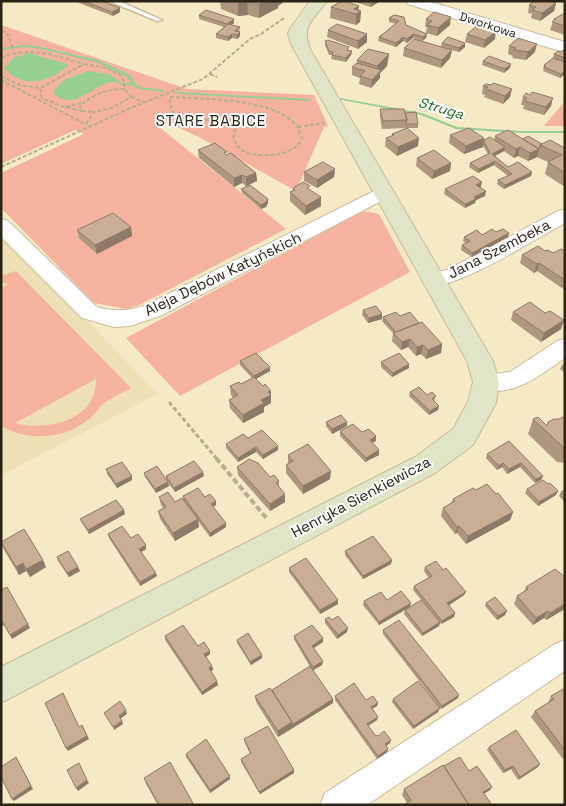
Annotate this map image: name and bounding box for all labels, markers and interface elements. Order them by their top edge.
street label: Dworkowa [457,8,519,42]
water label: Struga [416,93,466,123]
district label: STARE BABICE [156,111,266,130]
street label: Jana Szembeka [444,214,553,283]
street label: Aleja Dębów Katyńskich [141,227,304,320]
street label: Henryka Sienkiewicza [288,452,434,541]

